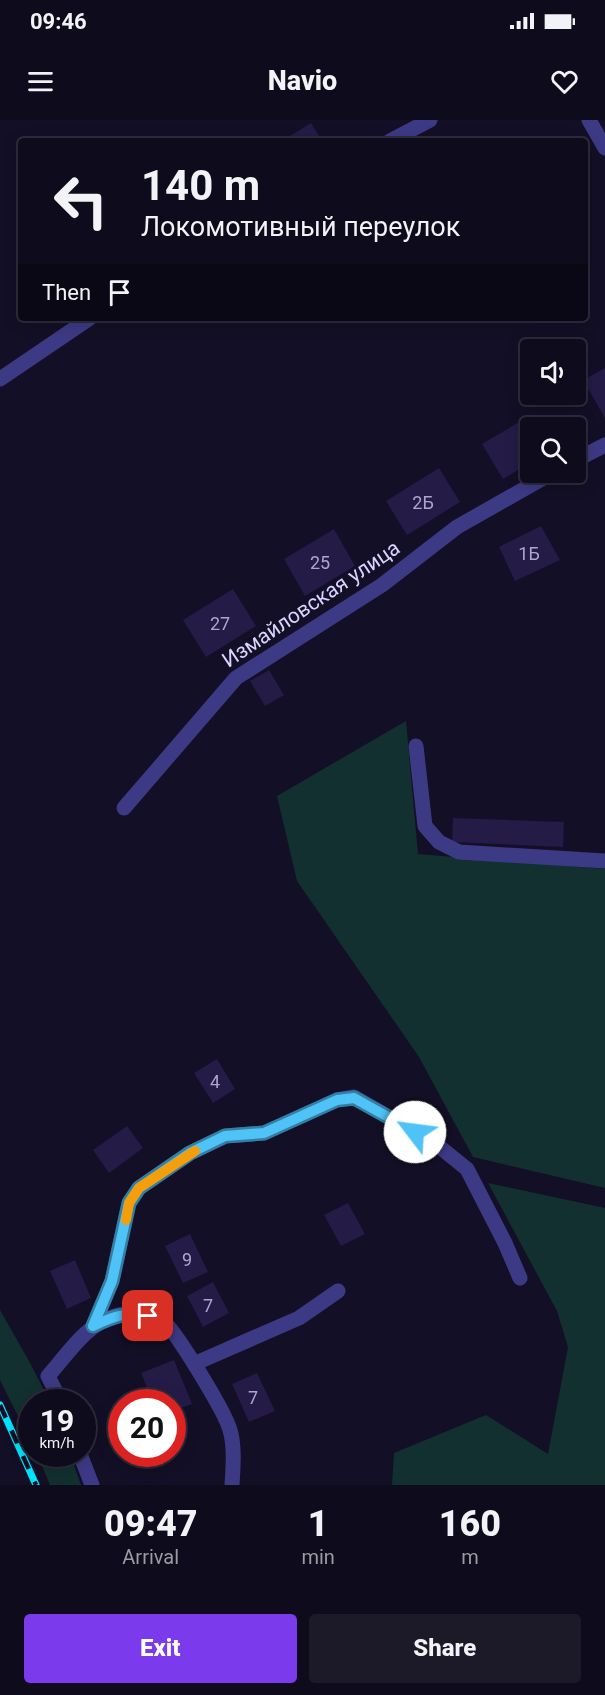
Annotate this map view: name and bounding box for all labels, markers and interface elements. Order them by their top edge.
text: 09:46 [30,9,87,34]
icon: menu [24,65,57,98]
text: Navio [268,65,337,97]
icon: heart [548,65,581,98]
text: 140 m [141,161,260,210]
icon: left [42,162,120,240]
text: Локомотивный переулок [141,211,460,243]
icon: arrive [103,276,136,309]
text: Then [42,280,91,305]
map controls [520,339,586,483]
button: sound [520,339,586,405]
button: search [520,417,586,483]
house number: 2Б [412,492,434,513]
street label: Измайловская улица [218,536,404,672]
house number: 1Б [518,543,540,564]
house number: 25 [310,552,330,573]
house number: 27 [210,613,230,634]
house number: 4 [210,1071,220,1092]
position arrow [383,1100,447,1164]
house number: 9 [182,1249,192,1270]
pin [122,1290,173,1341]
house number: 7 [203,1295,213,1316]
icon: arrive [131,1299,164,1332]
house number: 7 [248,1387,258,1408]
speed limit sign: 20 [108,1389,186,1467]
text: 19 [40,1403,74,1438]
text: km/h [39,1434,75,1452]
text: 09:47 [104,1503,197,1545]
text: 1 [308,1503,329,1545]
text: 160 [439,1503,501,1545]
text: Arrival [122,1545,179,1569]
text: min [301,1545,335,1569]
text: m [461,1545,479,1569]
button: Exit [24,1614,297,1683]
button: Share [309,1614,581,1683]

